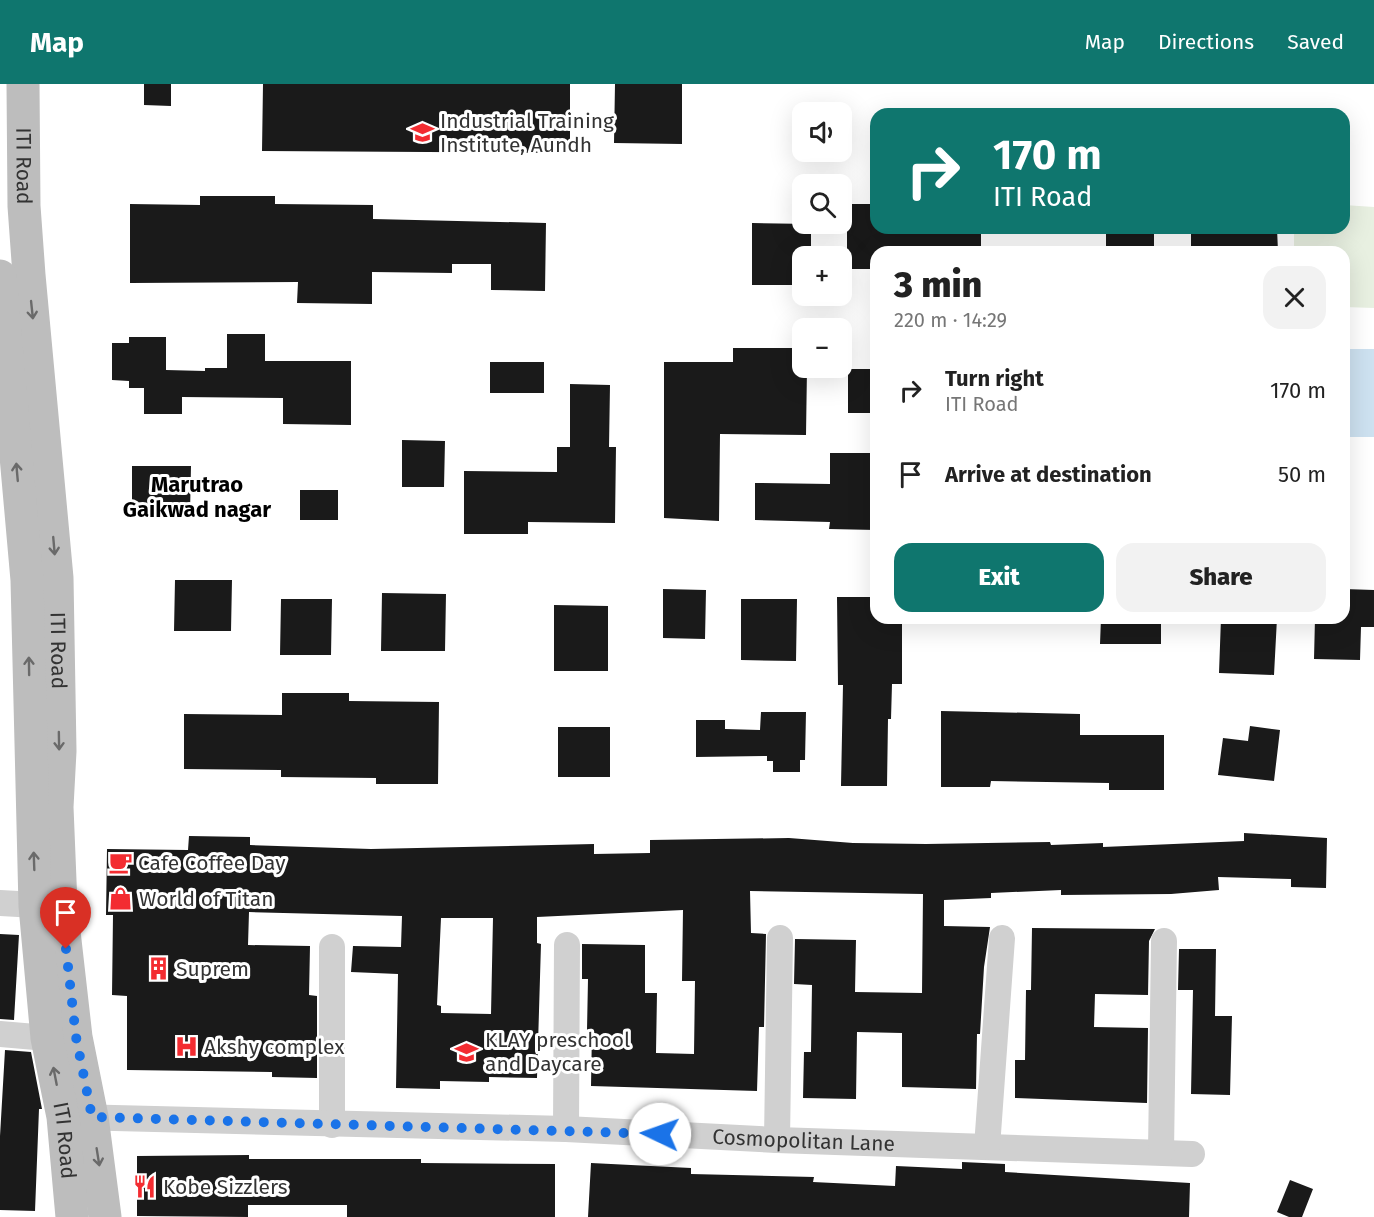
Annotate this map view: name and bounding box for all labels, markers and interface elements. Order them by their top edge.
text: Map [30,26,84,59]
text: Map [1085,29,1125,55]
text: Directions [1158,29,1254,55]
text: Saved [1287,29,1344,55]
map controls [792,102,852,378]
button: sound [792,102,852,162]
place label: Industrial Training Institute, Aundh [440,108,614,158]
school or university icon: Industrial Training Institute, Aundh [409,120,435,146]
street label: ITI Road [10,127,37,205]
text: 170 m [993,130,1102,180]
icon: right [894,132,972,210]
button: search [792,174,852,234]
text: ITI Road [993,181,1092,213]
button: + [792,246,852,306]
text: 3 min [894,263,982,307]
button: close [1263,266,1326,329]
one-way arrow [27,300,38,320]
text: 220 m · 14:29 [894,308,1007,332]
button: − [792,318,852,378]
text: Turn right [945,365,1044,392]
icon: right [894,374,927,407]
text: 170 m [1270,377,1326,404]
text: ITI Road [945,392,1019,416]
icon: arrive [894,458,927,491]
text: Arrive at destination [945,461,1152,488]
text: 50 m [1278,461,1326,488]
one-way arrow [11,462,22,482]
district label: Marutrao Gaikwad nagar [123,471,271,523]
one-way arrow [49,536,60,556]
button: Exit [894,543,1104,612]
button: Share [1116,543,1326,612]
street label: ITI Road [45,612,72,689]
one-way arrow [23,657,35,677]
one-way arrow [54,731,65,751]
cafe icon: Cafe Coffee Day [107,850,133,876]
place label: Cafe Coffee Day [138,850,286,876]
one-way arrow [28,852,39,872]
shop icon: World of Titan [108,886,134,912]
place label: World of Titan [139,886,273,912]
pin [40,887,91,949]
icon: arrive [49,896,82,929]
building icon: Suprem [145,956,171,982]
place label: Suprem [176,956,249,982]
place label: KLAY preschool and Daycare [485,1027,630,1077]
hospital icon: Akshy complex [173,1034,199,1060]
place label: Akshy complex [204,1034,345,1060]
school or university icon: KLAY preschool and Daycare [454,1039,480,1065]
one-way arrow [49,1066,60,1086]
street label: ITI Road [47,1100,82,1180]
position arrow [628,1102,692,1166]
street label: Cosmopolitan Lane [712,1124,895,1157]
one-way arrow [93,1147,104,1166]
restaurant icon: Kobe Sizzlers [132,1174,158,1200]
place label: Kobe Sizzlers [163,1174,288,1200]

